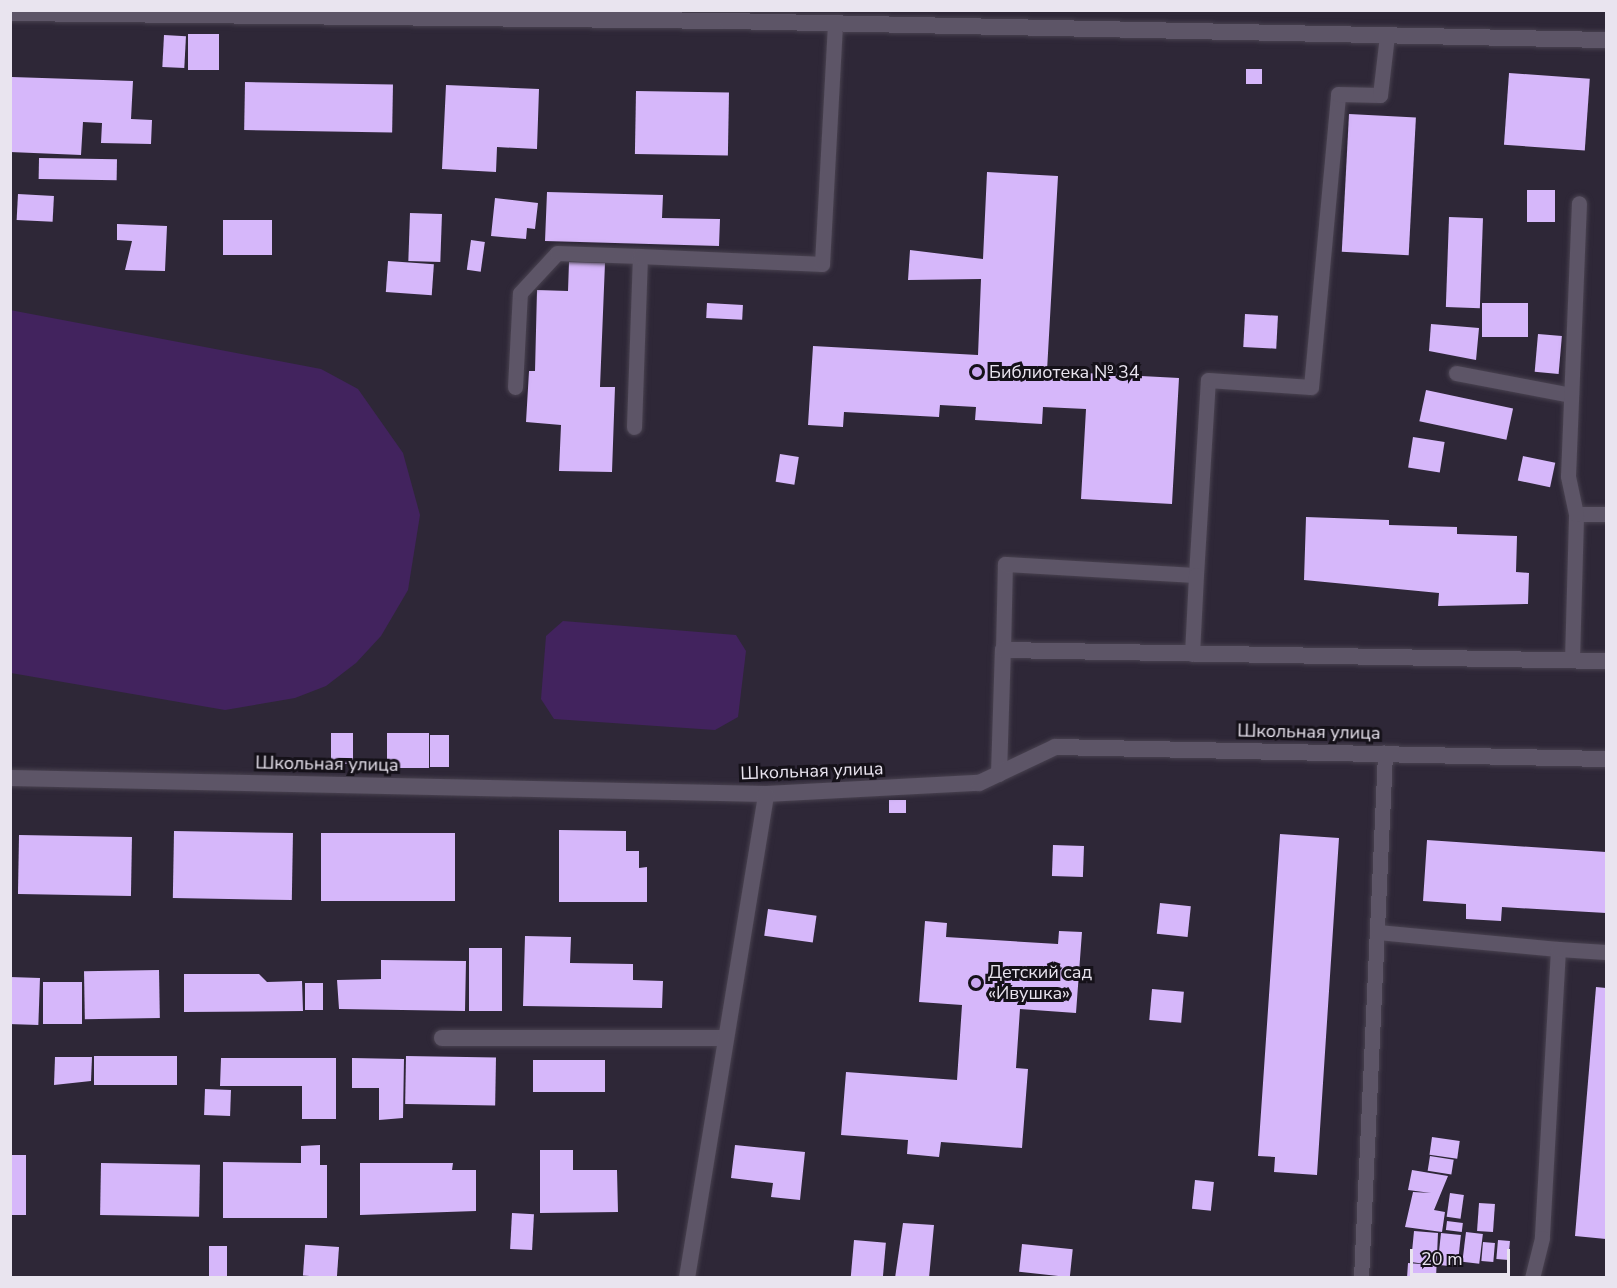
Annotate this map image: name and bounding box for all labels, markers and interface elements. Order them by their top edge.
place label: Библиотека № 34 [989,361,1140,383]
marker: Библиотека № 34 [970,365,984,379]
street label: Школьная улица [1237,720,1381,744]
street label: Школьная улица [255,752,399,776]
street label: Школьная улица [740,758,884,784]
place label: Детский сад «Ивушка» [988,962,1092,1004]
marker: Детский сад «Ивушка» [969,976,983,990]
scale bar [1413,1237,1514,1275]
text: 20 m [1421,1247,1463,1271]

